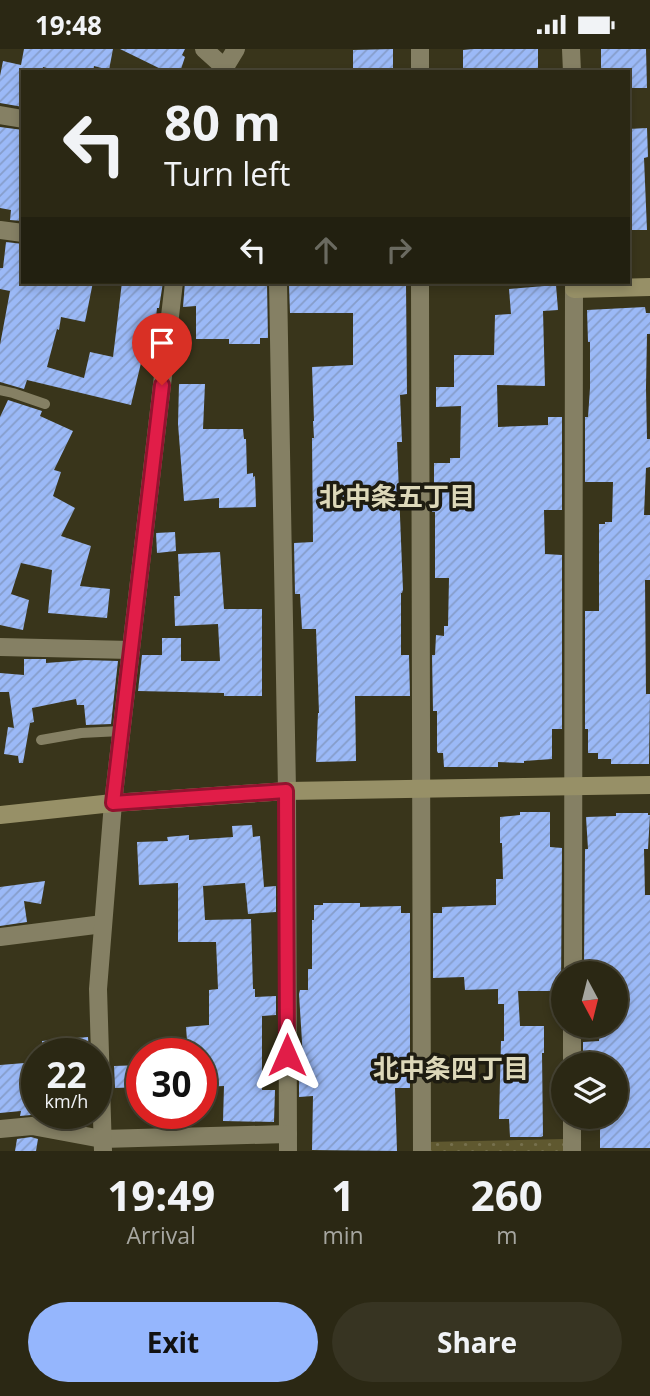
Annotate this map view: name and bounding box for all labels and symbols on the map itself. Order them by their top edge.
pin [132,313,192,385]
district label: 北中条五丁目 [319,478,475,514]
north arrow [551,961,628,1038]
position arrow [250,1018,324,1092]
speed limit sign: 30 [126,1038,217,1129]
district label: 北中条四丁目 [373,1050,529,1086]

